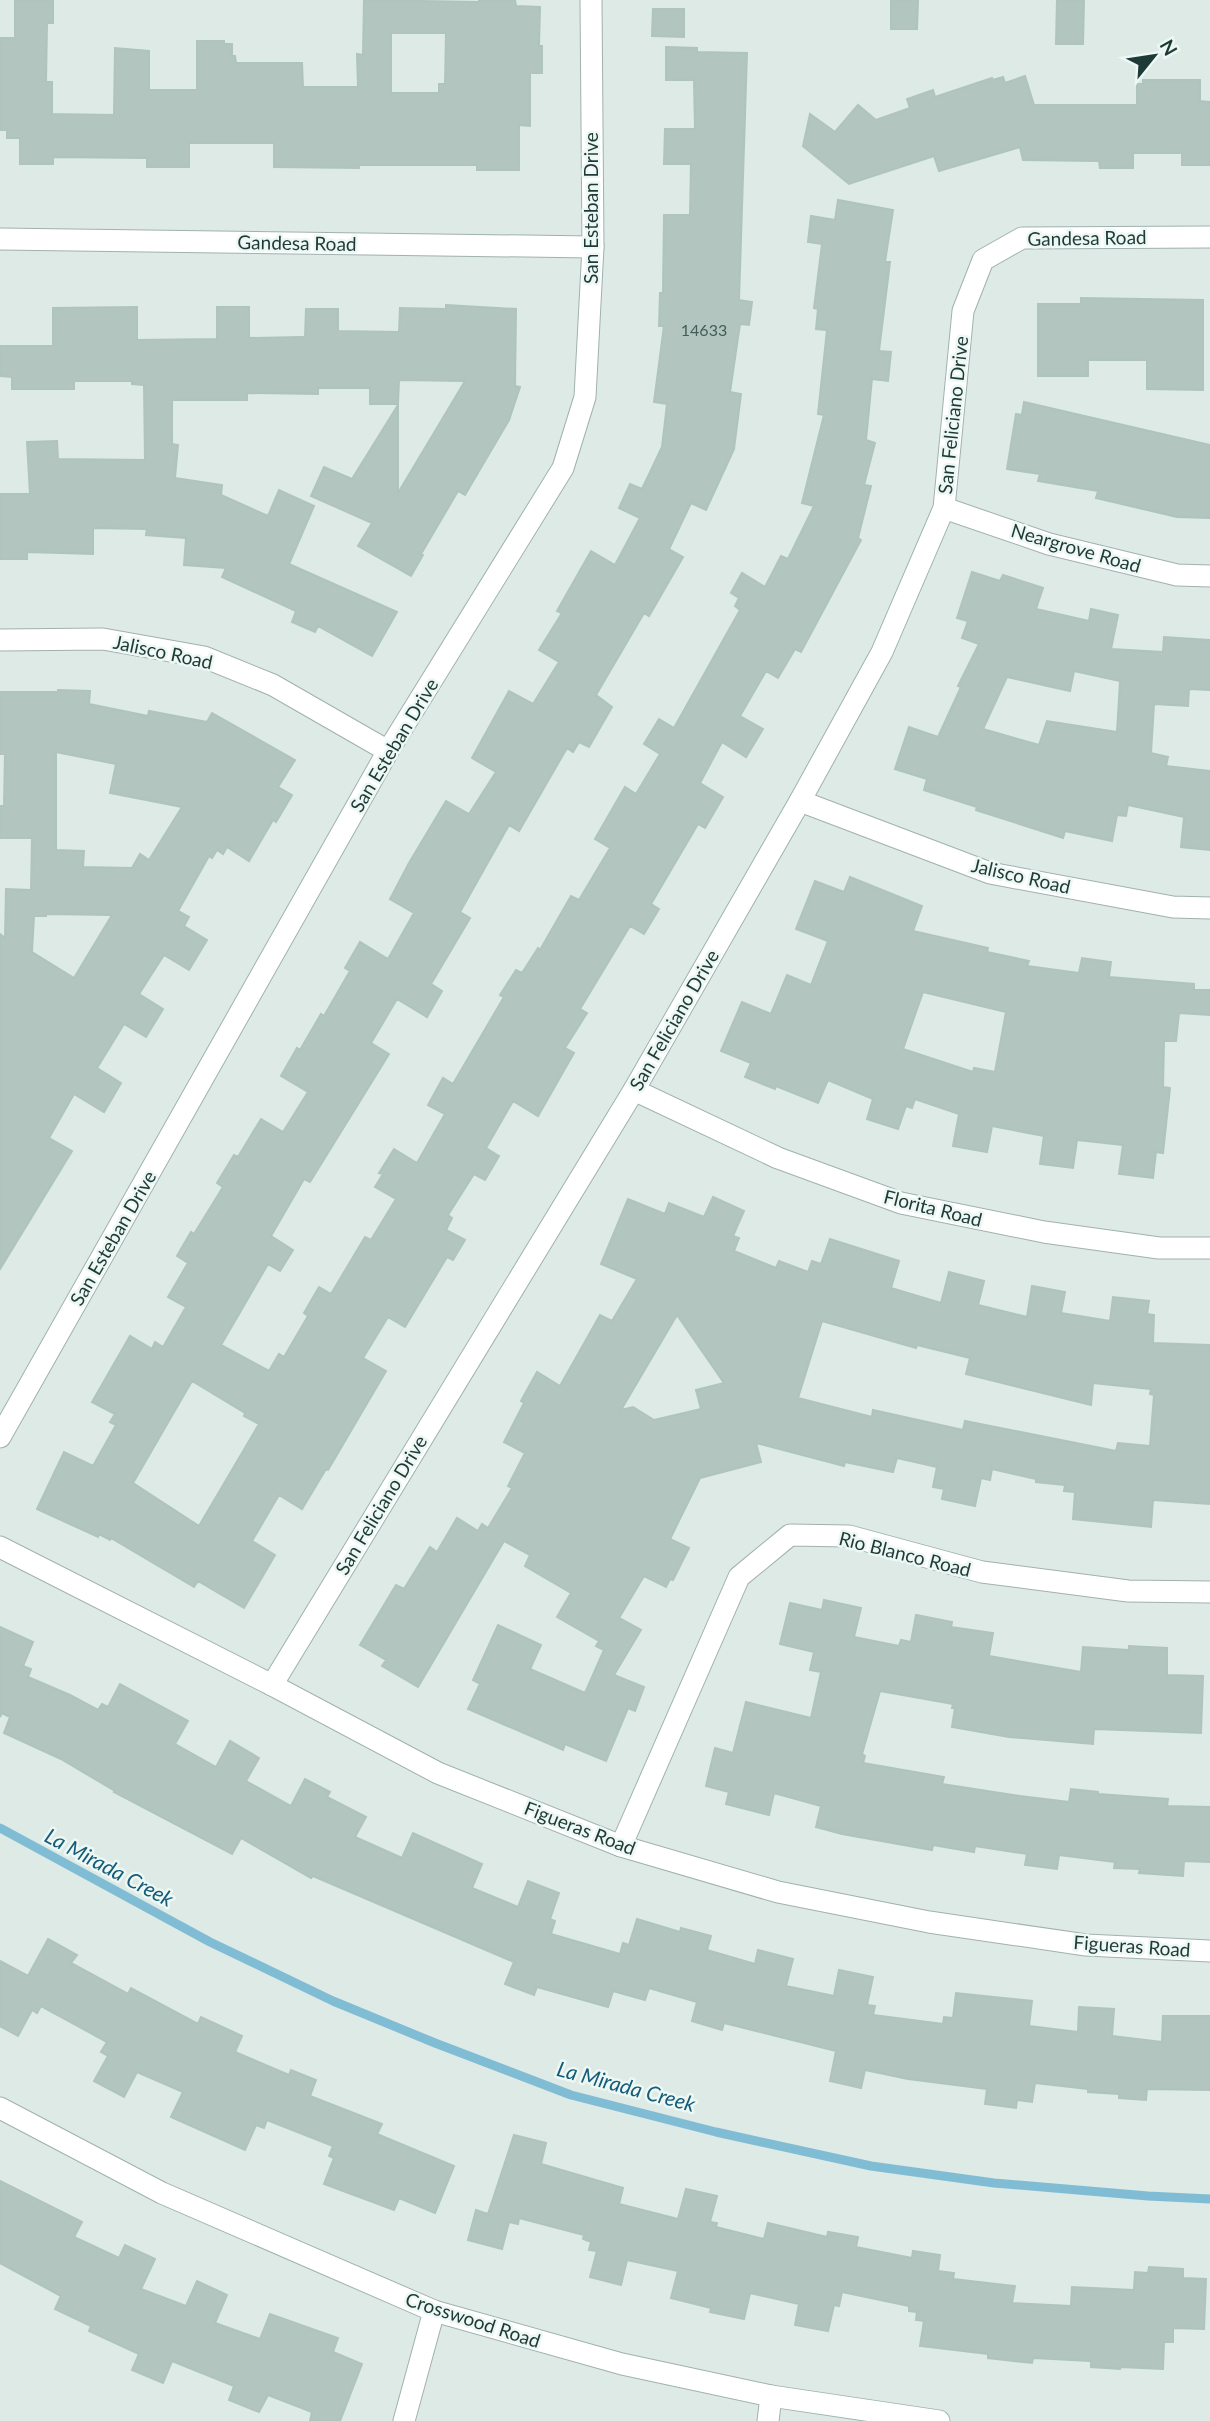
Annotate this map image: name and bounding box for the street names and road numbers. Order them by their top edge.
street label: San Esteban Drive [579,132,602,284]
street label: Gandesa Road [1027,225,1147,250]
street label: Gandesa Road [237,230,357,255]
street label: San Feliciano Drive [933,335,972,495]
street label: Neargrove Road [1009,518,1144,577]
street label: Jalisco Road [111,630,215,673]
street label: San Esteban Drive [345,674,443,816]
street label: Jalisco Road [969,853,1073,898]
street label: San Feliciano Drive [624,945,723,1094]
street label: San Esteban Drive [65,1166,160,1309]
street label: Florita Road [882,1184,985,1231]
street label: San Feliciano Drive [330,1431,431,1579]
street label: Rio Blanco Road [837,1526,974,1581]
street label: Figueras Road [521,1796,639,1859]
street label: Figueras Road [1073,1930,1191,1961]
street label: Crosswood Road [403,2287,543,2352]

